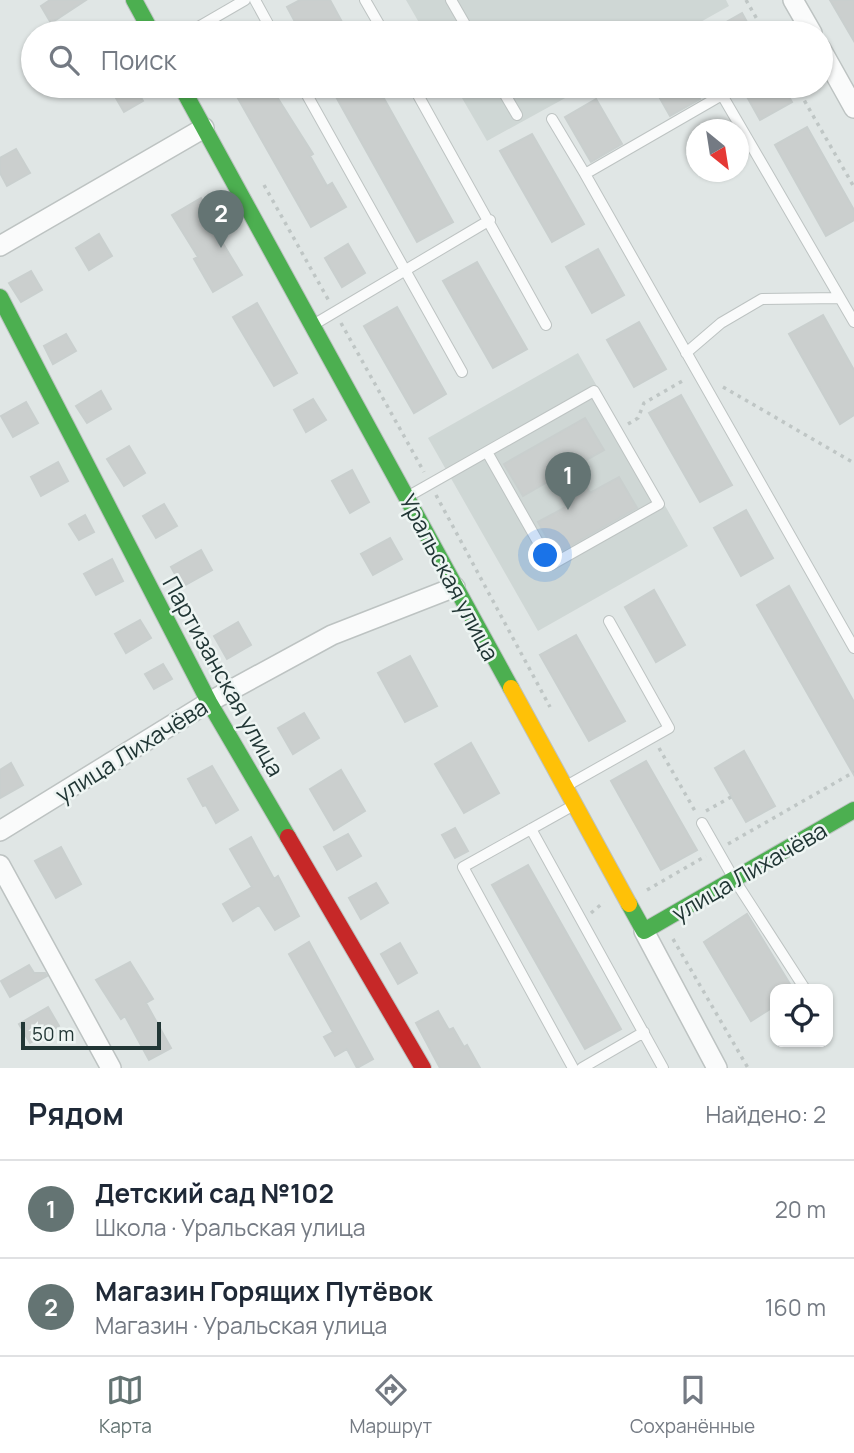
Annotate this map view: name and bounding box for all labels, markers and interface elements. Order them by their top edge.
search box [21,21,833,98]
icon: search [45,41,83,79]
text: Поиск [101,42,176,78]
north arrow [686,119,749,182]
pin: 2 [198,190,244,248]
pin: 1 [545,452,591,510]
street label: Уральская улица [393,488,507,666]
your location [528,538,562,572]
street label: Партизанская улица [156,570,292,782]
street label: улица Лихачёва [49,690,213,810]
street label: улица Лихачёва [666,814,832,928]
map controls [770,984,833,1047]
button: locate [770,984,833,1047]
scale bar [21,1019,161,1051]
text: 50 m [32,1021,74,1047]
text: Рядом [28,1093,124,1134]
text: Найдено: 2 [705,1098,826,1130]
text: Детский сад №102 [95,1175,334,1211]
text: 1 [46,1193,56,1225]
text: 20 m [775,1193,826,1225]
text: Школа · Уральская улица [95,1211,366,1243]
text: Магазин Горящих Путёвок [95,1273,433,1309]
text: 2 [44,1291,58,1323]
text: 160 m [765,1291,826,1323]
text: Магазин · Уральская улица [95,1309,387,1341]
tab: Карта [99,1371,152,1439]
tab: Маршрут [350,1371,432,1439]
tab: Сохранённые [630,1371,755,1439]

